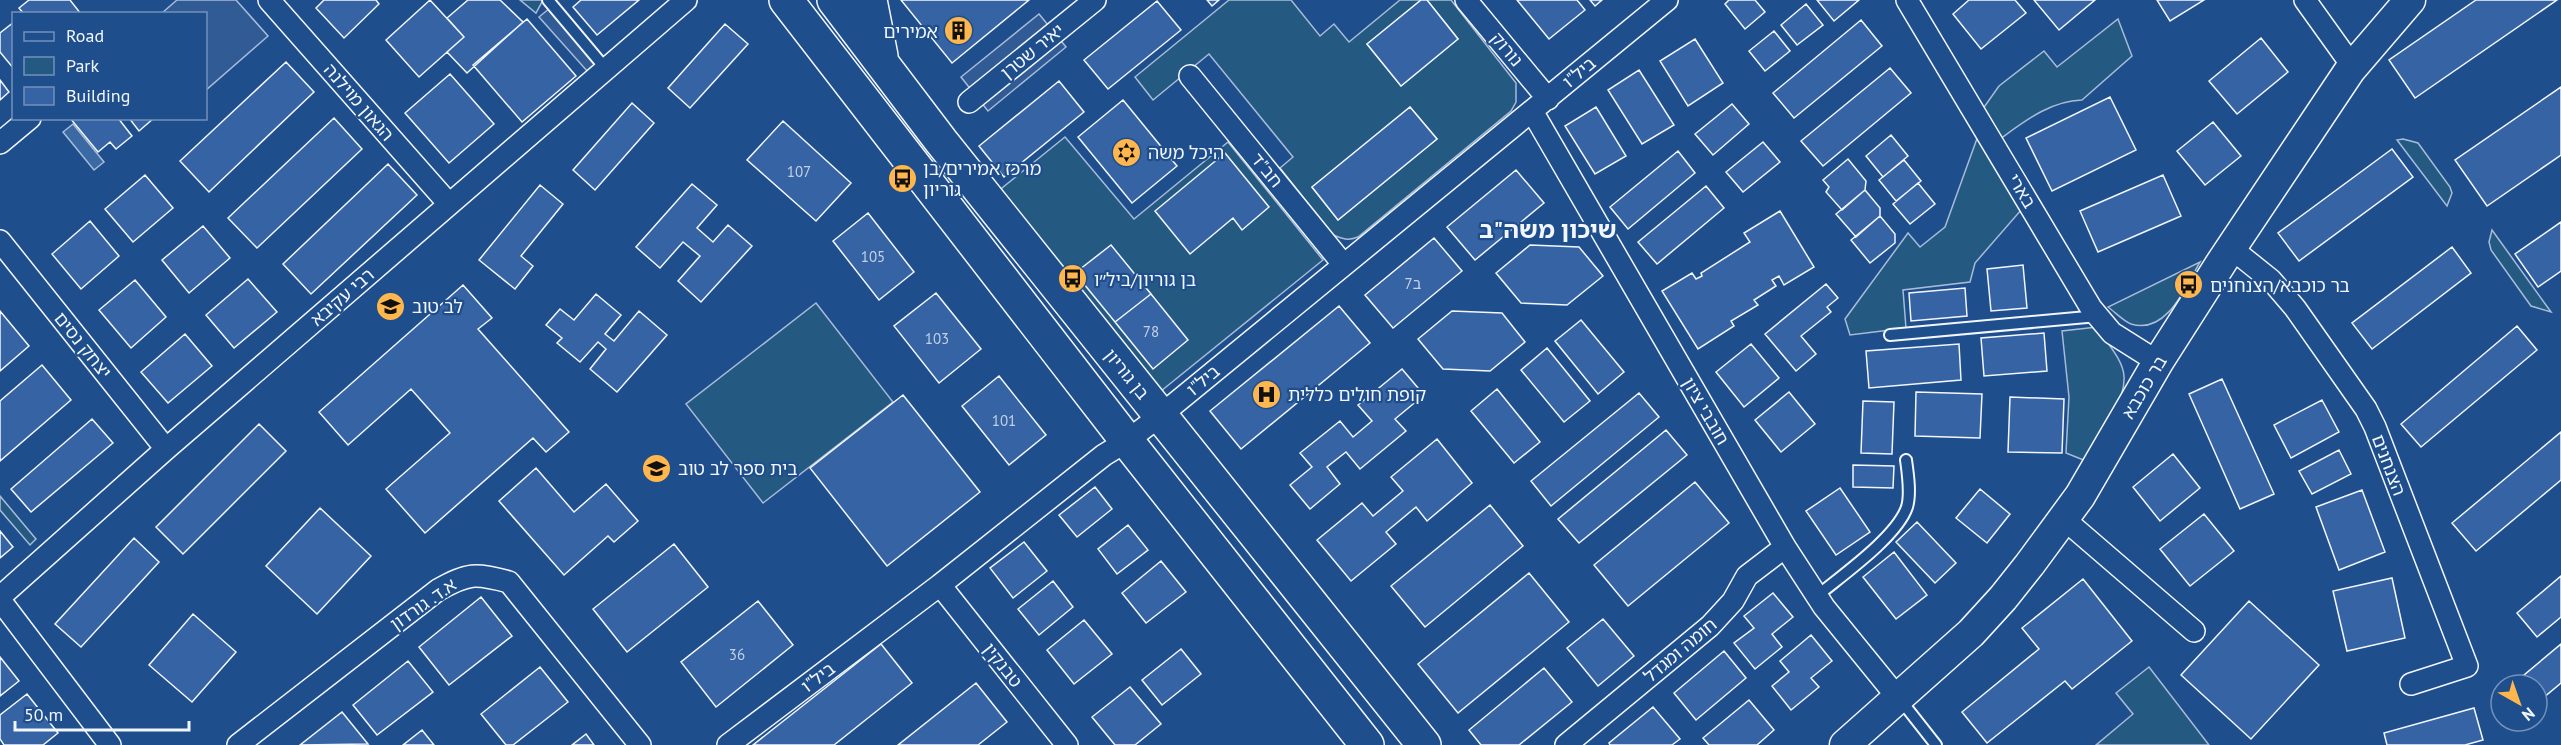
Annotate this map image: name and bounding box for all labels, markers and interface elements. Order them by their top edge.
legend [12,12,207,120]
building icon: אמירים [943,15,975,47]
street label: יאיר שטרן [996,18,1068,84]
place label: אמירים [883,20,938,43]
text: Road [66,24,104,47]
street label: נורוק [1486,27,1528,71]
street label: ביל"ו [1558,51,1600,93]
text: Park [66,54,99,77]
street label: הגאון מוילנה [319,58,399,146]
text: Building [66,84,130,107]
synagogue icon: היכל משה [1111,136,1143,168]
place label: היכל משה [1148,141,1224,164]
street label: חב"ד [1246,148,1288,192]
place label: מרכז אמירים/בן גוריון [923,157,1041,201]
house number: 107 [787,162,811,181]
bus stop icon: מרכז אמירים/בן גוריון [886,162,918,194]
street label: בארי [2003,169,2041,213]
district label: שיכון משה"ב [1479,214,1617,245]
house number: 105 [861,247,885,266]
street label: רבי עקיבא [305,263,379,331]
bus stop icon: בן גוריון/ביל״ו [1057,263,1089,295]
place label: בן גוריון/ביל״ו [1094,268,1196,291]
bus stop icon: בר כוכבא/הצנחנים [2173,269,2205,301]
house number: 7ב [1405,274,1422,293]
place label: בר כוכבא/הצנחנים [2210,274,2350,297]
school or university icon: לב טוב [375,290,407,322]
place label: לב טוב [412,295,463,318]
street label: יצחק נסים [49,307,117,383]
house number: 78 [1143,322,1159,341]
house number: 103 [925,329,949,348]
street label: בן גוריון [1099,344,1155,404]
street label: בר כוכבא [2116,351,2172,423]
street label: ביל"ו [1182,359,1224,401]
street label: חובבי ציון [1677,373,1735,449]
hospital icon: קופת חולים כללית [1251,378,1283,410]
place label: קופת חולים כללית [1288,383,1426,406]
house number: 101 [992,411,1016,430]
street label: הצנחנים [2367,431,2411,499]
school or university icon: בית ספר לב טוב [641,452,673,484]
place label: בית ספר לב טוב [678,457,798,480]
street label: א.ד. גורדון [385,573,461,635]
street label: חומה ומגדל [1639,613,1721,687]
street label: טבנקין [978,638,1028,692]
house number: 36 [729,645,745,664]
street label: ביל"ו [797,657,839,697]
north arrow [2489,673,2549,733]
scale bar [15,694,189,732]
text: 50 m [24,703,63,726]
text: N [2518,703,2539,726]

